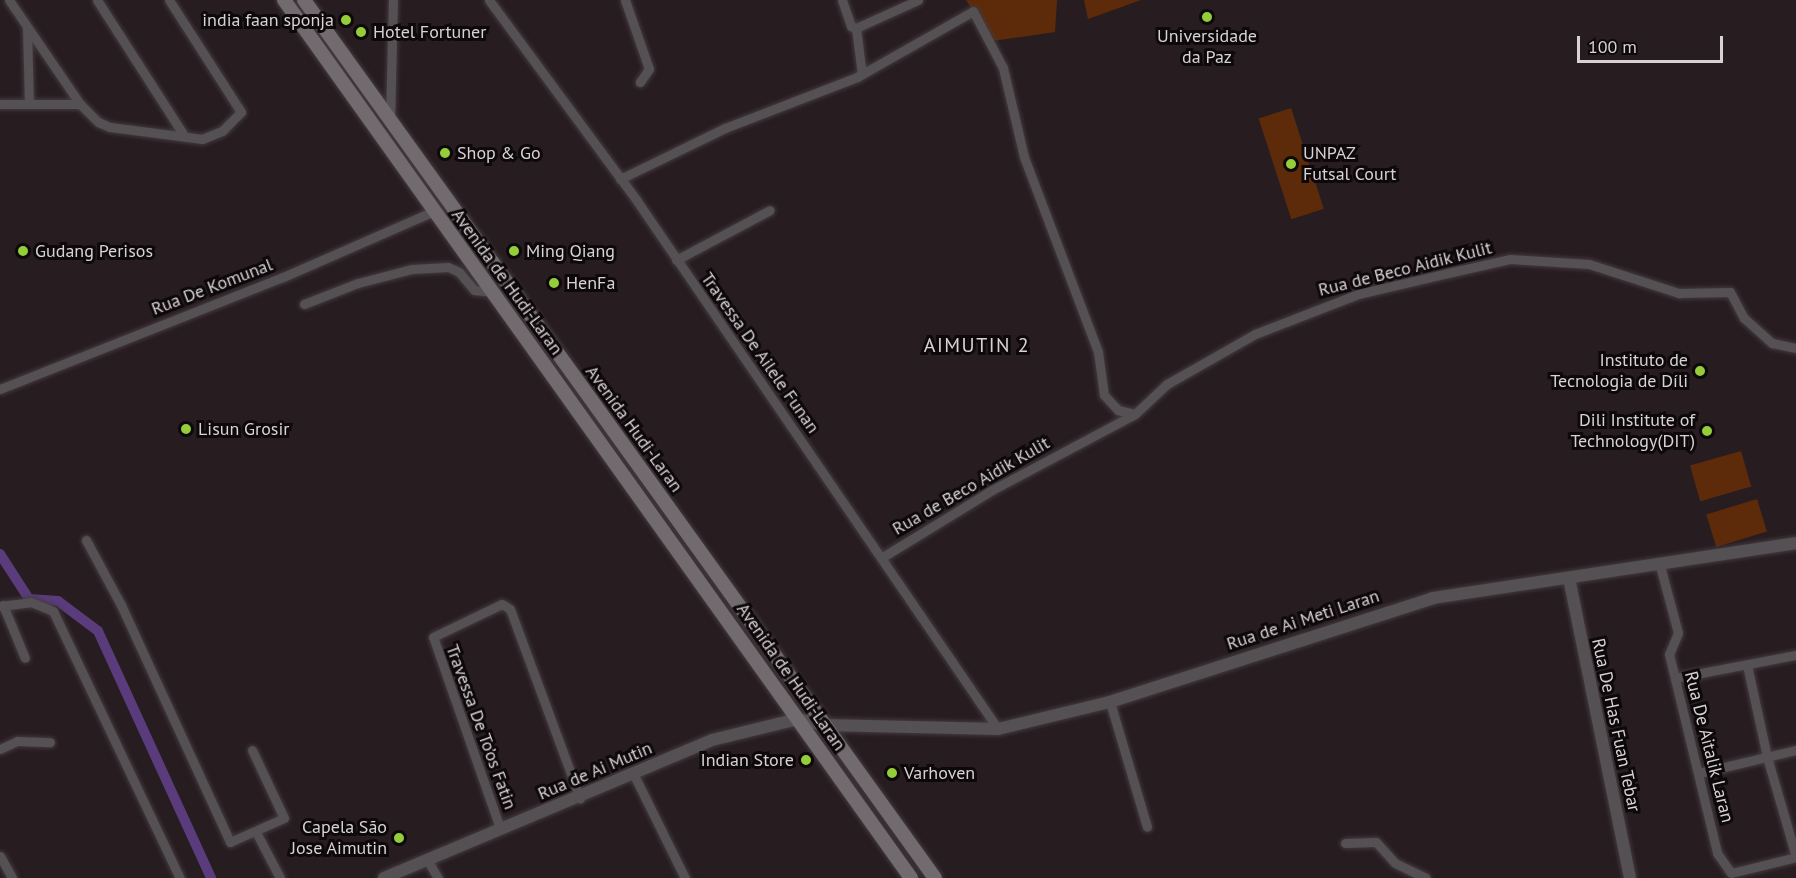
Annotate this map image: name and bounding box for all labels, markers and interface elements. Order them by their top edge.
place label: india faan sponja [202,9,334,31]
marker: Universidade da Paz [1200,10,1214,24]
marker: india faan sponja [339,13,353,27]
place label: Hotel Fortuner [373,21,486,43]
scale bar [1580,24,1726,62]
marker: Hotel Fortuner [354,25,368,39]
place label: Universidade da Paz [1157,26,1257,68]
text: 100 m [1588,35,1637,58]
place label: Shop & Go [457,142,541,164]
place label: UNPAZ Futsal Court [1303,143,1396,186]
marker: Shop & Go [438,146,452,160]
marker: UNPAZ Futsal Court [1284,157,1298,171]
street label: Avenida de Hudi-Laran [447,205,567,359]
street label: Rua de Beco Aidik Kulit [1316,237,1494,301]
place label: Gudang Perisos [35,240,153,262]
place label: Ming Qiang [526,240,615,262]
marker: Gudang Perisos [16,244,30,258]
marker: Ming Qiang [507,244,521,258]
street label: Rua De Komunal [148,254,276,320]
street label: Travessa De Ailele Funan [696,268,824,438]
place label: HenFa [566,272,615,294]
marker: HenFa [547,276,561,290]
district label: AIMUTIN 2 [924,333,1030,357]
place label: Instituto de Tecnologia de Díli [1550,350,1688,392]
street label: Avenida Hudi-Laran [581,362,687,496]
marker: Instituto de Tecnologia de Díli [1693,364,1707,378]
place label: Dili Institute of Technology(DIT) [1570,410,1695,452]
place label: Lisun Grosir [198,418,289,440]
marker: Lisun Grosir [179,422,193,436]
marker: Dili Institute of Technology(DIT) [1700,424,1714,438]
street label: Rua de Beco Aidik Kulit [888,432,1054,540]
street label: Rua de Ai Meti Laran [1224,585,1382,655]
street label: Avenida de Hudi-Laran [732,599,850,755]
street label: Rua De Has Fuan Tebar [1587,636,1645,814]
street label: Travessa De To’os Fatin [441,641,521,813]
street label: Rua De Aitalik Laran [1680,669,1738,825]
street label: Rua de Ai Mutin [534,737,656,805]
place label: Indian Store [700,749,794,771]
marker: Indian Store [799,753,813,767]
place label: Varhoven [904,762,975,784]
marker: Varhoven [885,766,899,780]
place label: Capela São Jose Aimutin [290,817,387,860]
marker: Capela São Jose Aimutin [392,831,406,845]

